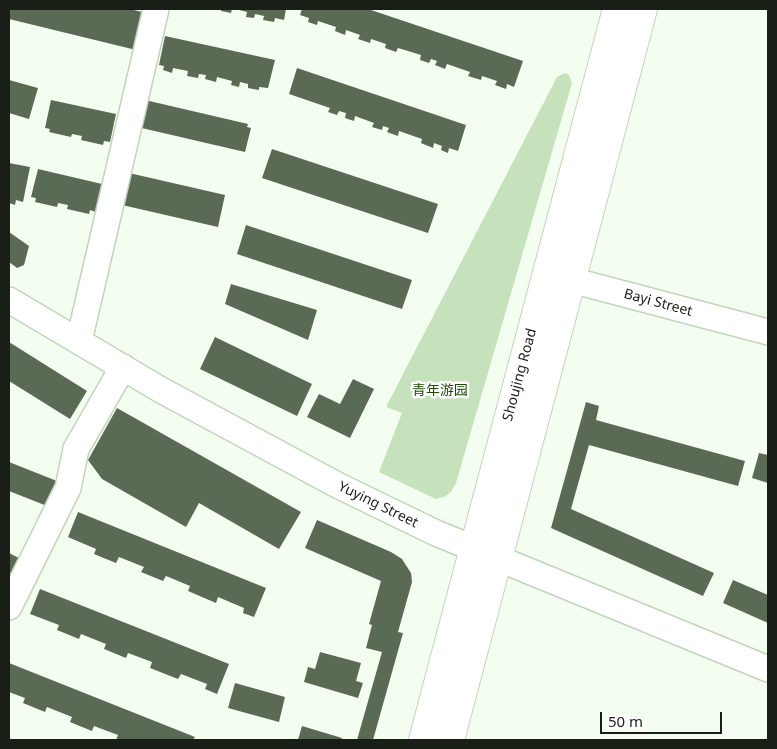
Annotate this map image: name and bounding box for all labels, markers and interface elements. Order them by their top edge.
street label: Bayi Street [622,286,694,320]
street label: Shoujing Road [500,327,540,423]
park label: 青年游园 [412,383,468,399]
street label: Yuying Street [335,478,421,532]
scale bar [602,702,724,734]
text: 50 m [608,711,643,731]

